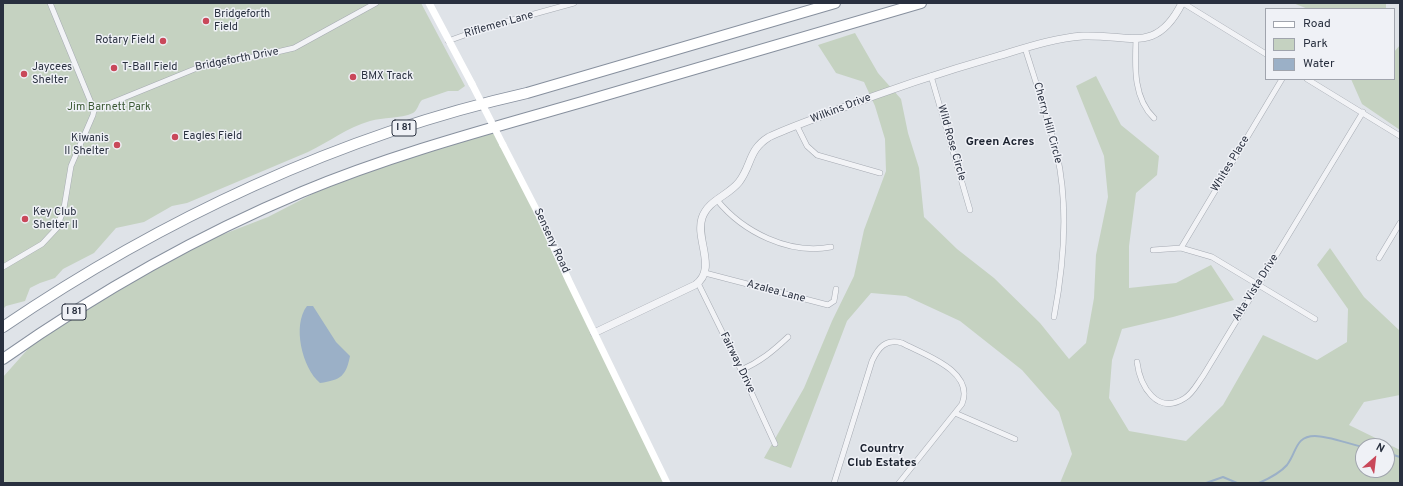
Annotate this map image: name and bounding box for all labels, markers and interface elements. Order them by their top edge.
place label: Bridgeforth Field [214,8,270,34]
legend [1265,8,1395,80]
street label: Riflemen Lane [463,9,535,41]
marker: Bridgeforth Field [201,16,211,26]
text: Road [1303,16,1331,32]
place label: Rotary Field [95,34,155,48]
marker: Rotary Field [158,36,168,46]
text: Park [1303,36,1328,52]
street label: Bridgeforth Drive [194,45,280,75]
text: Water [1303,56,1335,72]
place label: Jaycees Shelter [32,61,72,87]
place label: T-Ball Field [122,61,178,75]
marker: T-Ball Field [109,63,119,73]
marker: Jaycees Shelter [19,69,29,79]
place label: BMX Track [361,70,413,84]
marker: BMX Track [348,72,358,82]
street label: Cherry Hill Circle [1030,81,1064,165]
street label: Wilkins Drive [809,91,873,127]
park label: Jim Barnett Park [67,101,151,115]
street label: Wild Rose Circle [934,103,968,183]
road number: I 81 [392,120,416,136]
place label: Eagles Field [183,130,242,144]
place label: Kiwanis II Shelter [64,132,109,158]
marker: Eagles Field [170,132,180,142]
street label: Whites Place [1209,134,1253,194]
district label: Green Acres [966,136,1034,150]
marker: Kiwanis II Shelter [112,140,122,150]
place label: Key Club Shelter II [33,206,78,232]
street label: Senseny Road [530,207,572,275]
marker: Key Club Shelter II [20,214,30,224]
street label: Alta Vista Drive [1230,252,1282,324]
street label: Azalea Lane [745,278,807,306]
road number: I 81 [62,304,86,320]
street label: Fairway Drive [717,330,757,396]
north arrow [1355,438,1395,478]
text: N [1373,440,1387,456]
district label: Country Club Estates [847,443,917,471]

